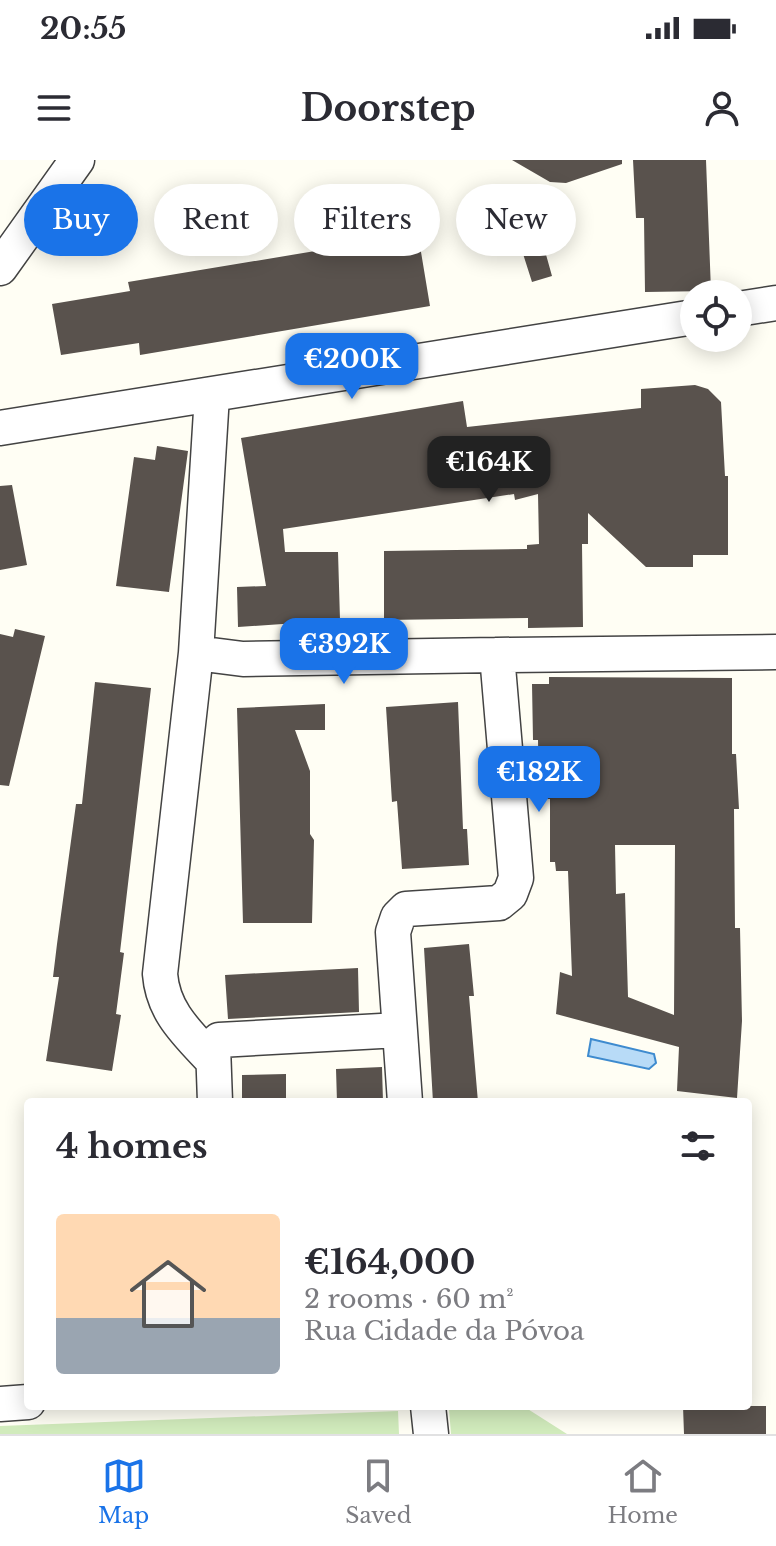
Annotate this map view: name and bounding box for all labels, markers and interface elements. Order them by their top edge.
text: 20:55 [40,10,126,47]
icon: menu [32,86,76,130]
text: Doorstep [300,86,476,131]
icon: person [700,86,744,130]
chip: Buy [24,184,138,256]
chip: Rent [154,184,278,256]
chip: Filters [294,184,440,256]
chip: New [456,184,576,256]
map controls [680,280,752,352]
button: locate [680,280,752,352]
pin: €200K [296,333,408,401]
text: €200K [303,343,401,375]
pin: €164K [433,436,545,504]
text: €164K [445,446,533,478]
pin: €392K [288,618,400,686]
text: €392K [298,628,390,660]
pin: €182K [483,746,595,814]
text: €182K [496,756,582,788]
icon: filters [676,1124,720,1168]
text: 4 homes [56,1125,208,1167]
text: €164,000 [304,1241,475,1283]
icon: home [120,1246,216,1342]
text: 2 rooms · 60 m² [304,1283,514,1315]
text: Rua Cidade da Póvoa [304,1315,584,1347]
tab: Map [98,1454,149,1529]
tab: Saved [345,1454,412,1529]
tab: Home [608,1454,678,1529]

